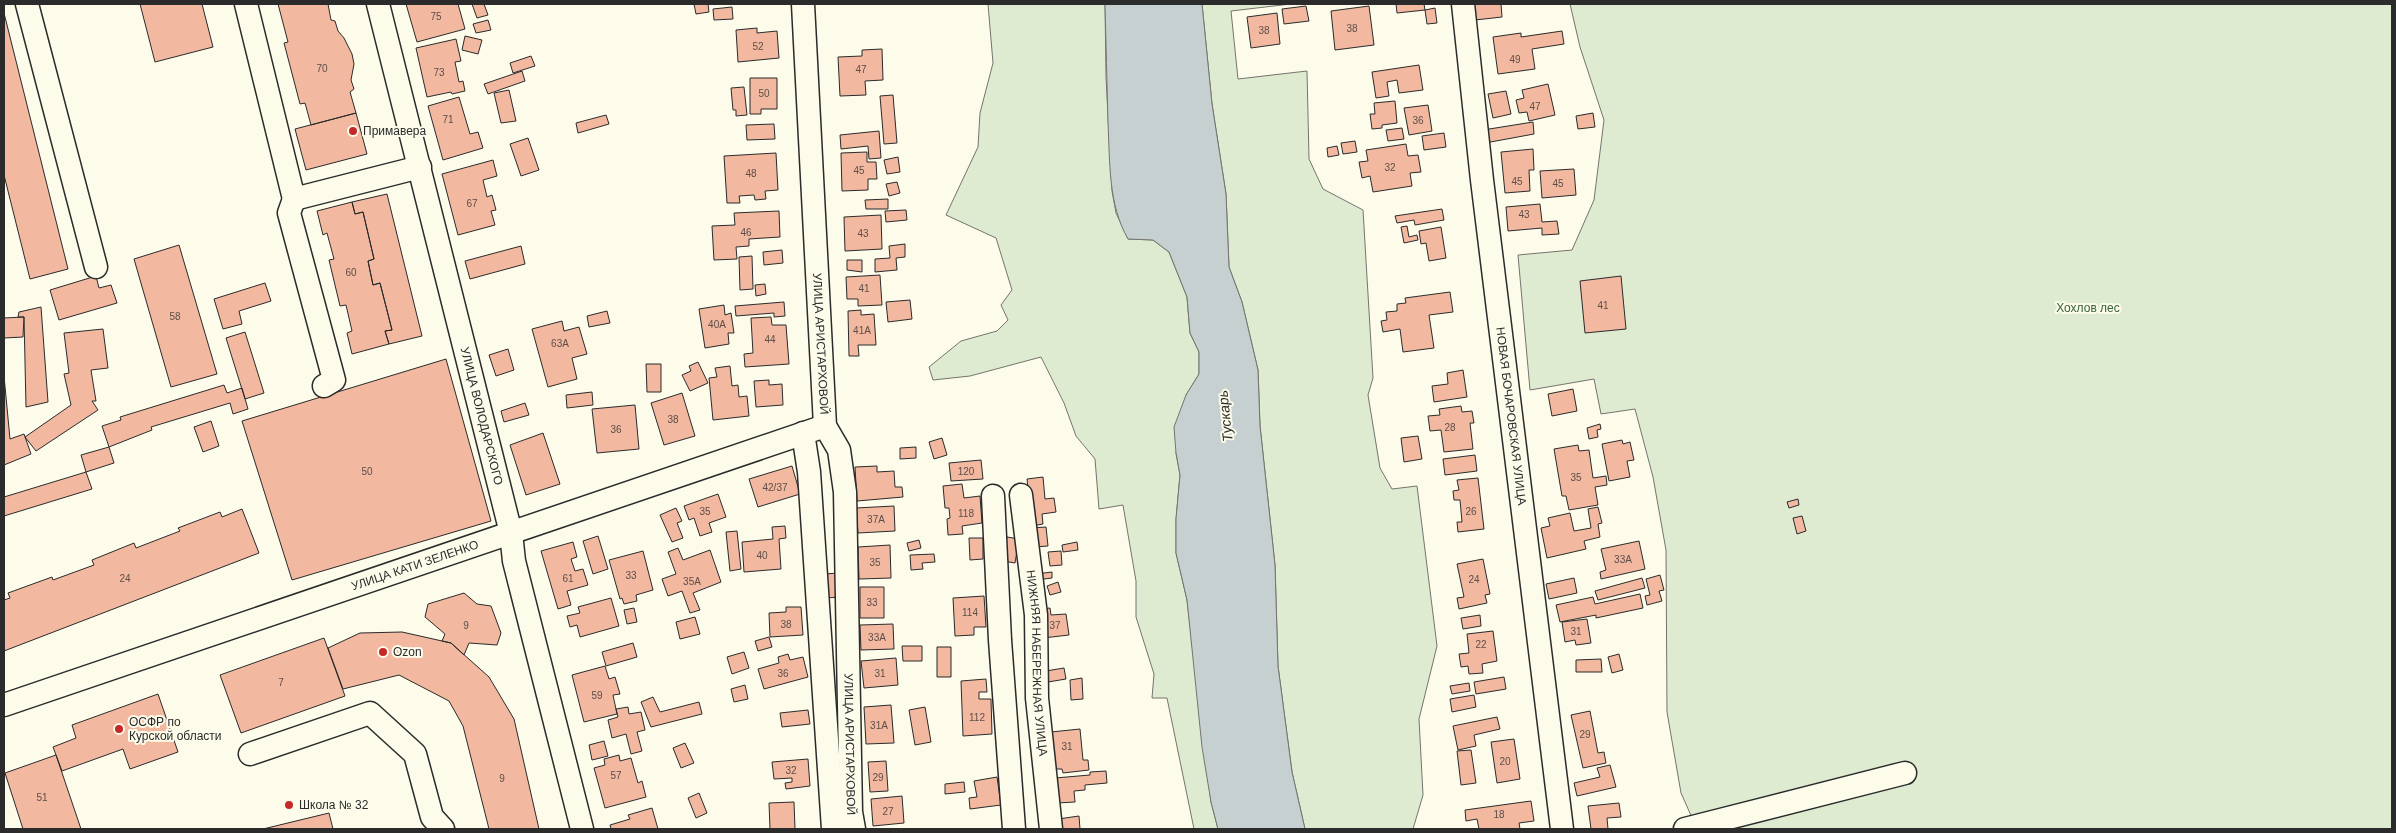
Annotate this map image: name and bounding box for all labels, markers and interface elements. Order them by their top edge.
house number: 75 [430,11,442,22]
house number: 38 [1346,23,1358,34]
house number: 38 [1258,25,1270,36]
house number: 52 [752,41,764,52]
house number: 49 [1509,54,1521,65]
house number: 70 [316,63,328,74]
house number: 47 [855,64,867,75]
house number: 73 [433,67,445,78]
house number: 50 [758,88,770,99]
house number: 47 [1529,101,1541,112]
house number: 71 [442,114,454,125]
house number: 36 [1412,115,1424,126]
place label: Примавера [363,124,427,138]
marker: Примавера [347,125,359,137]
house number: 32 [1384,162,1396,173]
house number: 45 [853,165,865,176]
house number: 48 [745,168,757,179]
house number: 45 [1511,176,1523,187]
house number: 45 [1552,178,1564,189]
house number: 67 [466,198,478,209]
house number: 43 [1518,209,1530,220]
house number: 46 [740,227,752,238]
house number: 43 [857,228,869,239]
house number: 60 [345,267,357,278]
street label: УЛИЦА АРИСТАРХОВОЙ [810,272,832,415]
house number: 41 [858,283,870,294]
house number: 41 [1597,300,1609,311]
park label: Хохлов лес [2056,301,2120,315]
house number: 58 [169,311,181,322]
house number: 40А [708,319,726,330]
house number: 41А [853,325,871,336]
street label: НОВАЯ БОЧАРОВСКАЯ УЛИЦА [1493,326,1529,506]
house number: 44 [764,334,776,345]
house number: 63А [551,338,569,349]
street label: УЛИЦА ВОЛОДАРСКОГО [458,346,506,487]
water label: Тускарь [1214,389,1236,443]
house number: 38 [667,414,679,425]
house number: 28 [1444,422,1456,433]
house number: 36 [610,424,622,435]
house number: 50 [361,466,373,477]
house number: 120 [958,466,975,477]
house number: 35 [1570,472,1582,483]
house number: 42/37 [762,482,788,493]
house number: 35 [699,506,711,517]
house number: 26 [1465,506,1477,517]
house number: 118 [958,508,974,519]
house number: 37А [867,514,885,525]
street label: УЛИЦА КАТИ ЗЕЛЕНКО [350,537,480,593]
house number: 40 [756,550,768,561]
house number: 33А [1614,554,1632,565]
house number: 35 [869,557,881,568]
street label: НИЖНЯЯ НАБЕРЕЖНАЯ УЛИЦА [1023,569,1050,757]
house number: 33 [625,570,637,581]
house number: 24 [119,573,131,584]
house number: 61 [562,573,574,584]
house number: 24 [1468,574,1480,585]
house number: 35А [683,576,701,587]
house number: 33 [866,597,878,608]
house number: 114 [962,607,978,618]
house number: 38 [780,619,792,630]
house number: 9 [463,620,469,631]
house number: 37 [1049,620,1061,631]
house number: 31 [1570,626,1582,637]
house number: 33А [868,632,886,643]
house number: 22 [1475,639,1487,650]
place label: Ozon [393,645,422,659]
marker: Ozon [377,646,389,658]
house number: 36 [777,668,789,679]
house number: 31 [874,668,886,679]
street label: УЛИЦА АРИСТАРХОВОЙ [841,673,859,815]
house number: 7 [278,677,284,688]
house number: 59 [591,690,603,701]
house number: 112 [969,712,985,723]
place label: ОСФР по Курской области [129,715,222,743]
house number: 31А [870,720,888,731]
marker: ОСФР по Курской области [113,723,125,735]
house number: 29 [1579,729,1591,740]
house number: 31 [1061,741,1073,752]
house number: 20 [1499,756,1511,767]
house number: 32 [785,765,797,776]
house number: 57 [610,770,622,781]
house number: 29 [872,772,884,783]
house number: 9 [499,773,505,784]
house number: 51 [36,792,48,803]
place label: Школа № 32 [299,798,369,812]
marker: Школа № 32 [283,799,295,811]
house number: 27 [882,806,894,817]
house number: 18 [1493,809,1505,820]

